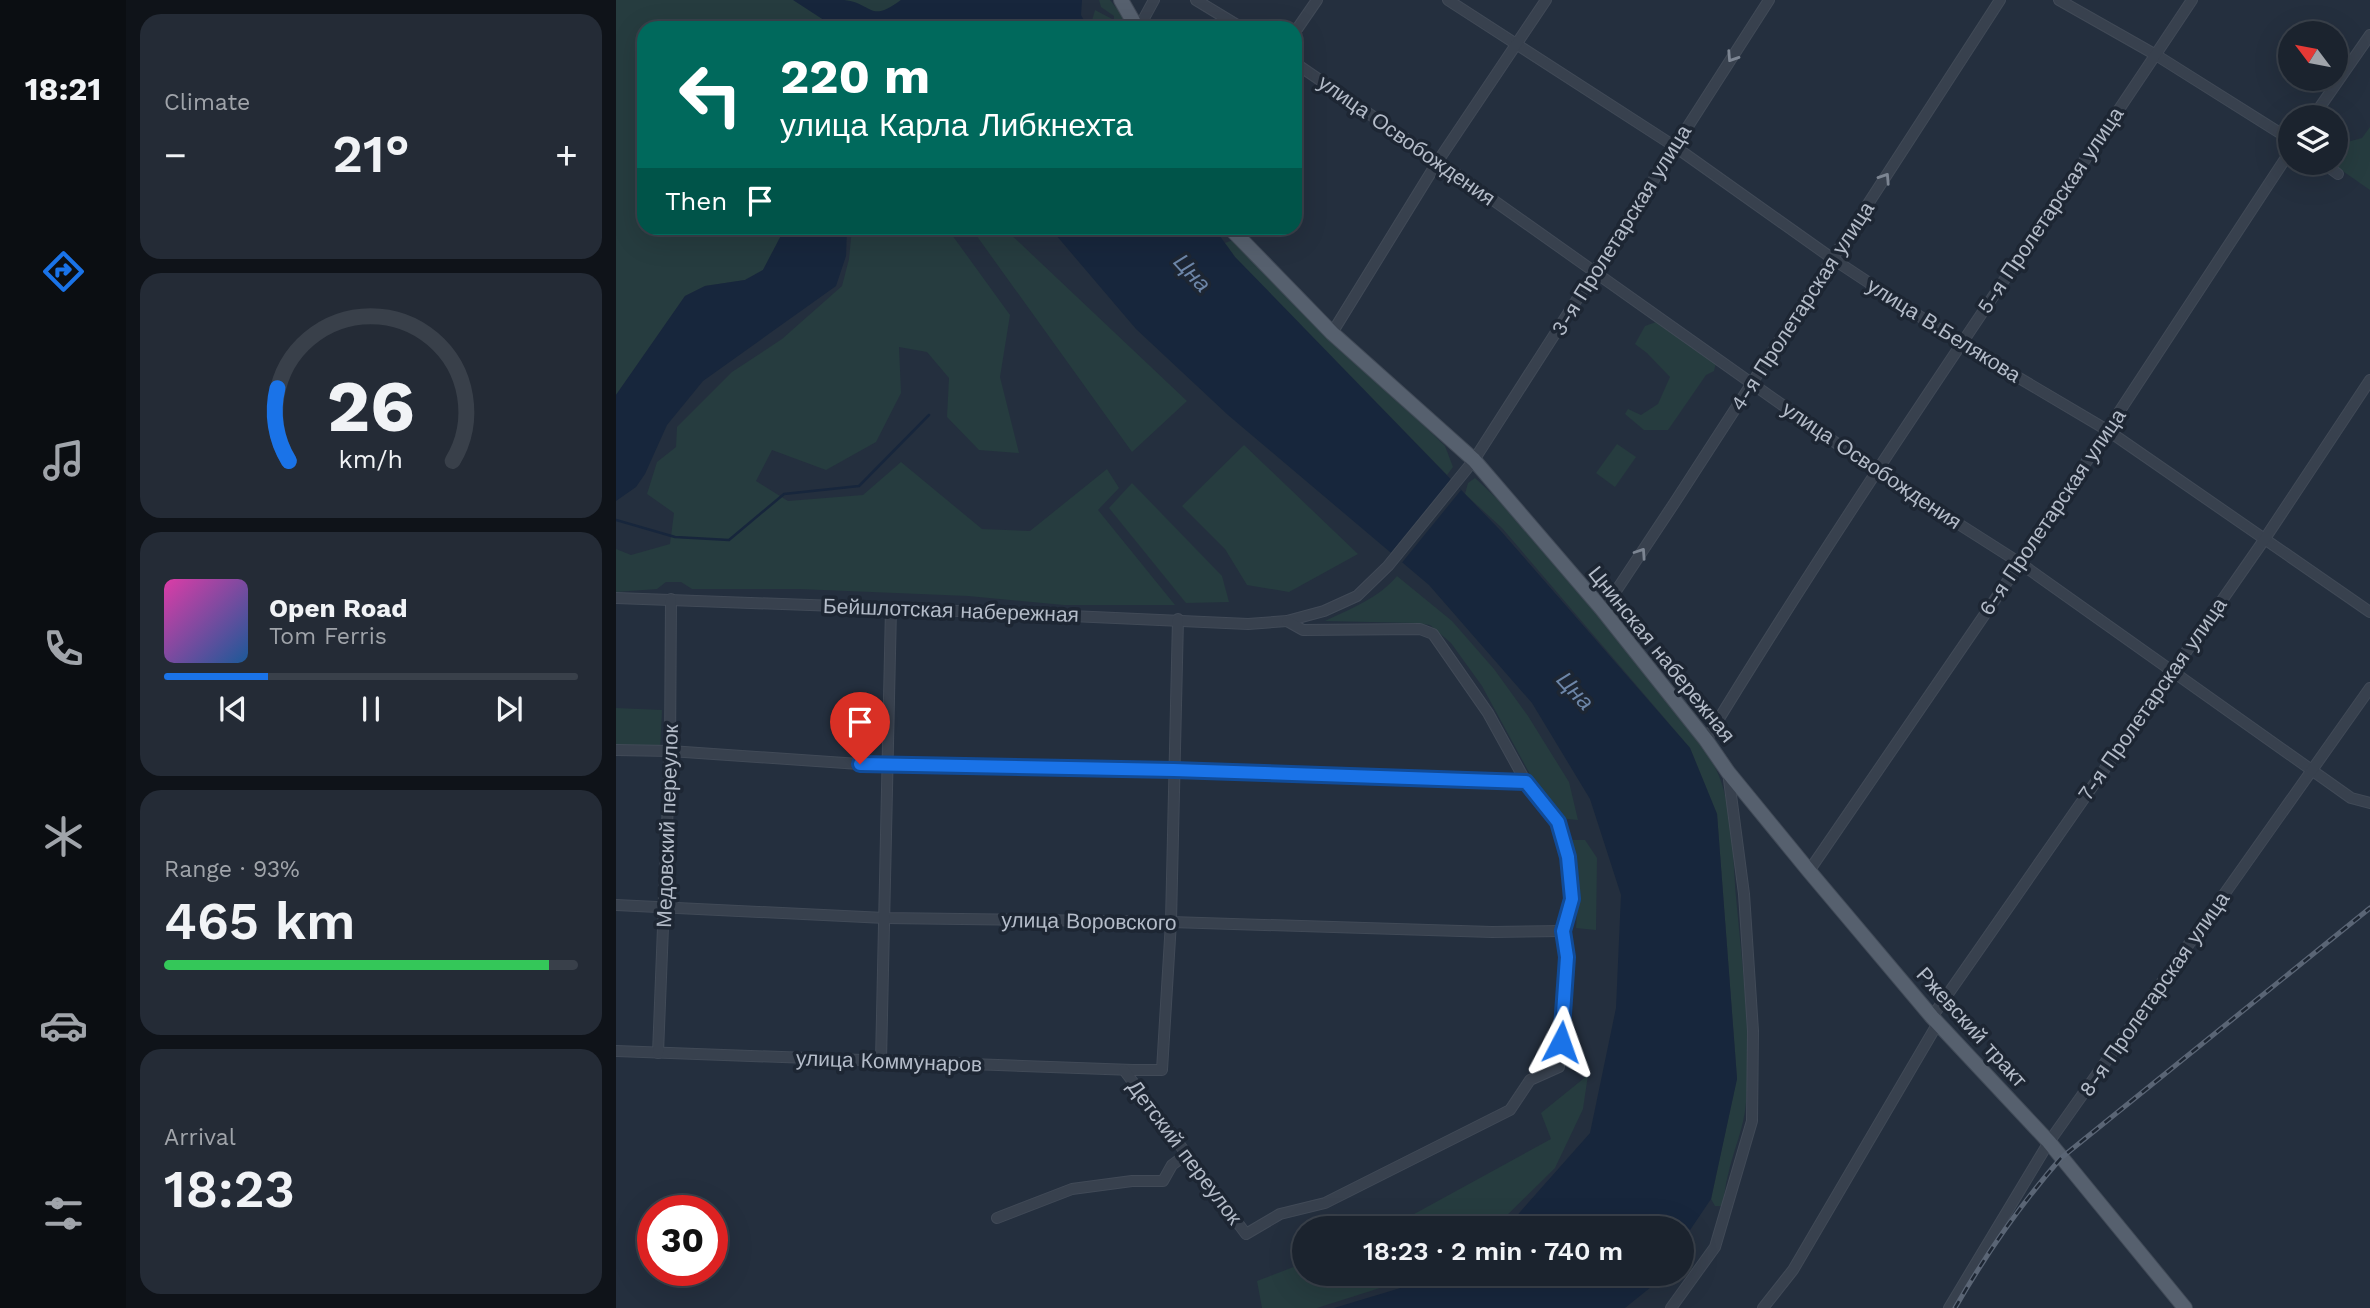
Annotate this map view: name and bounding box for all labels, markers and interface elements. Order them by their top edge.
north arrow [2278,21,2348,91]
map controls [2278,21,2348,175]
text: 220 m [780,47,930,105]
icon: left [665,49,756,140]
one-way arrow [1727,49,1740,62]
street label: улица Освобождения [1314,69,1500,211]
text: 18:21 [25,70,101,108]
text: Climate [164,89,250,116]
street label: 5-я Пролетарская улица [1972,102,2129,318]
button: layers [2278,105,2348,175]
text: улица Карла Либкнехта [780,106,1133,144]
street label: 3-я Пролетарская улица [1546,120,1696,340]
text: 21° [332,124,410,185]
text: − [164,133,187,177]
text: + [555,133,578,177]
one-way arrow [1877,172,1890,185]
icon: arrive [741,182,779,220]
text: Then [665,186,727,216]
street label: 4-я Пролетарская улица [1725,197,1879,415]
icon: directions [39,247,88,296]
water label: Цна [1168,248,1216,298]
street label: улица В.Белякова [1863,273,2026,388]
text: 26 [327,364,415,450]
street label: улица Освобождения [1778,396,1966,534]
street label: 6-я Пролетарская улица [1973,404,2131,620]
icon: music [39,436,88,485]
text: km/h [339,445,403,474]
one-way arrow [1633,548,1645,561]
street label: Цнинская набережная [1583,561,1741,747]
street label: 7-я Пролетарская улица [2072,592,2232,805]
text: Open Road [269,593,407,623]
street label: Бейшлотская набережная [823,593,1079,627]
text: Tom Ferris [269,623,387,650]
icon: phone [39,624,88,673]
water label: Цна [1551,666,1599,716]
icon: previous [214,690,252,728]
icon: pause [352,690,390,728]
icon: next [490,690,528,728]
pin [830,692,890,764]
icon: arrive [841,703,879,741]
street label: Медовский переулок [651,723,683,928]
icon: climate [39,812,88,861]
text: Range · 93% [164,856,300,883]
street label: 8-я Пролетарская улица [2074,887,2234,1101]
text: 465 km [164,891,355,952]
street label: улица Воровского [1001,907,1177,935]
street label: Ржевский тракт [1912,962,2033,1092]
icon: car [39,1001,88,1050]
position arrow [1524,1005,1598,1079]
street label: улица Коммунаров [796,1045,982,1077]
street label: Детский переулок [1123,1075,1248,1230]
text: Arrival [164,1124,236,1151]
text: 18:23 [164,1159,295,1220]
icon: filters [39,1189,88,1238]
speed limit sign: 30 [637,1195,728,1286]
text: 18:23 · 2 min · 740 m [1363,1236,1623,1266]

